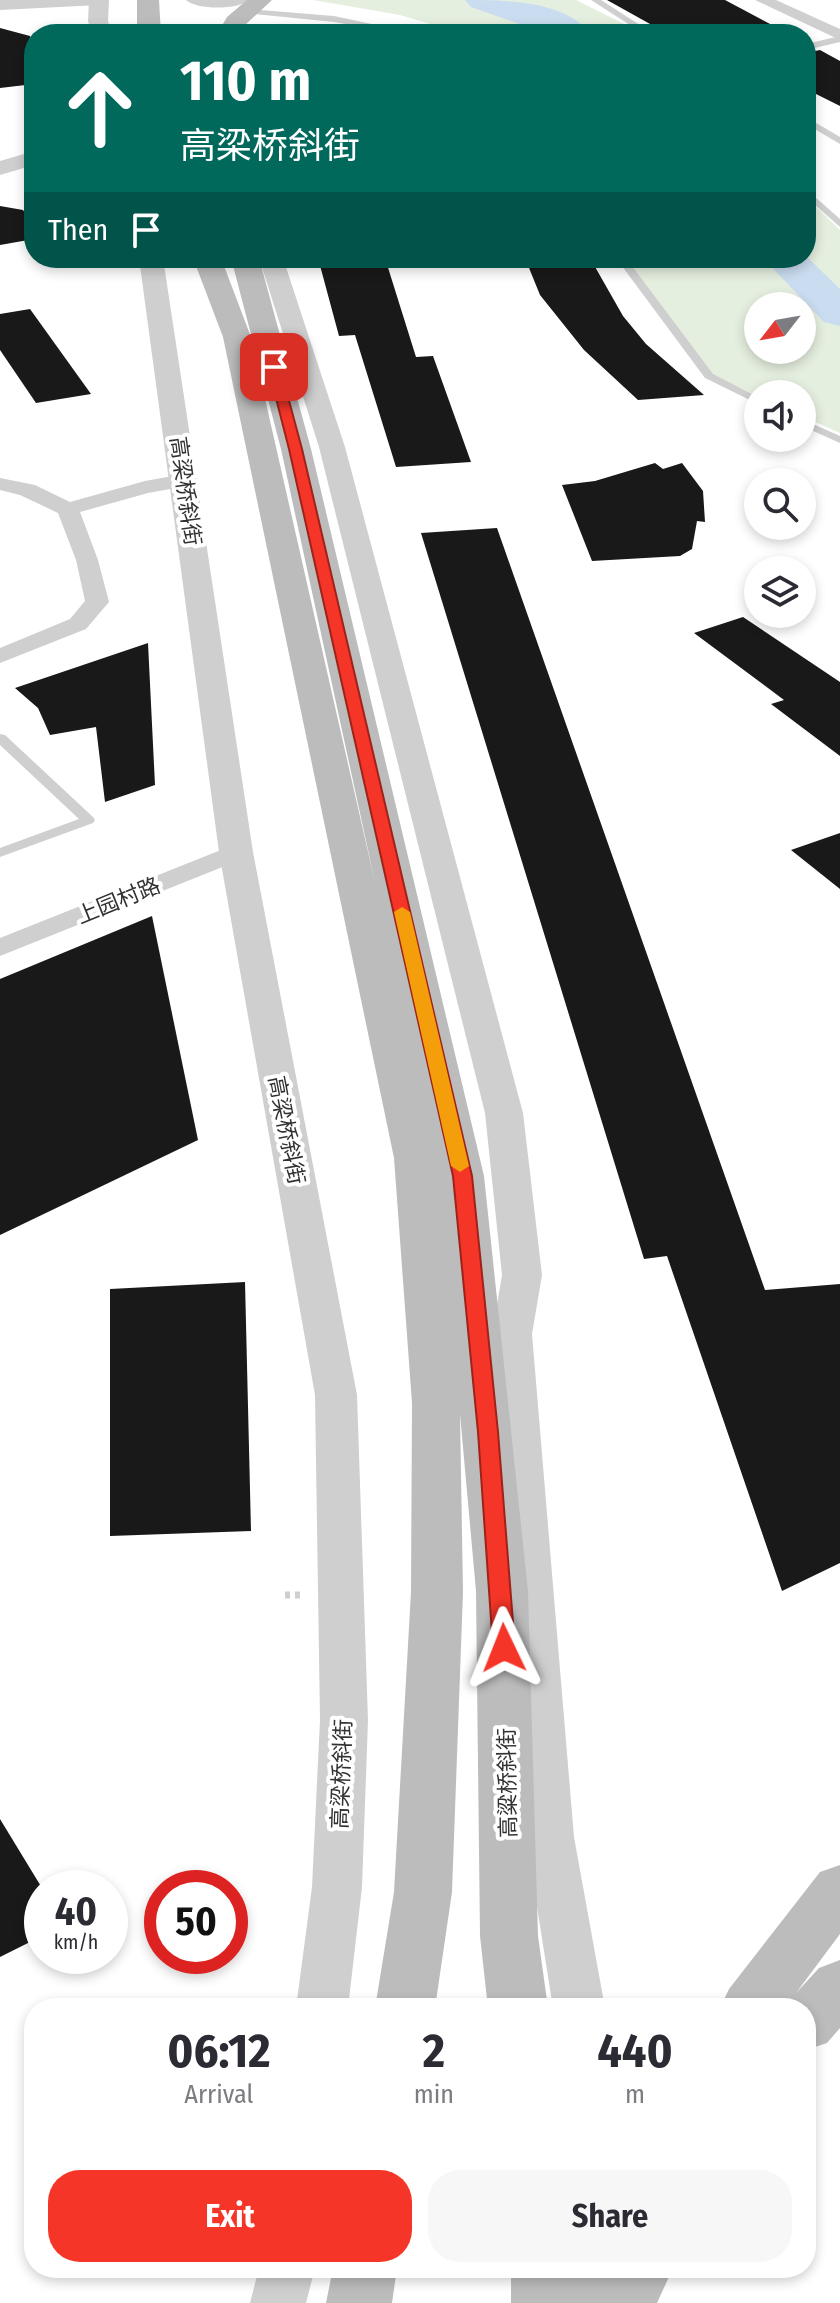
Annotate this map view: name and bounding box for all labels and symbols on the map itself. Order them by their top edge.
north arrow [744,292,816,364]
pin [240,333,308,401]
street label: 高梁桥斜街 [164,435,207,547]
street label: 上园村路 [72,871,164,929]
street label: 高梁桥斜街 [263,1074,310,1187]
position arrow [462,1606,546,1690]
street label: 高梁桥斜街 [326,1719,357,1829]
street label: 高粱桥斜街 [493,1728,522,1838]
speed limit sign: 50 [144,1870,248,1974]

